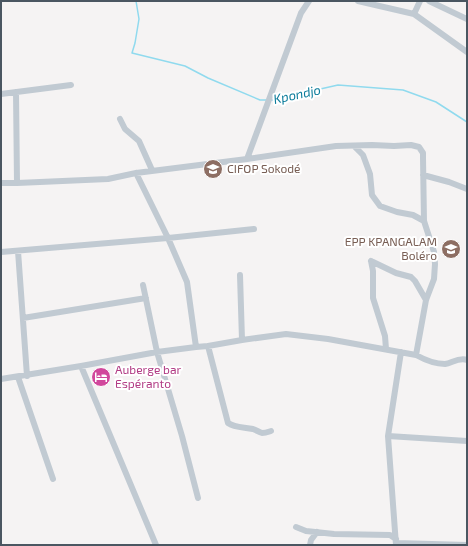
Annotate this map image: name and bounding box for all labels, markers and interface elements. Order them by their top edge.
water label: Kpondjo [272,81,322,107]
school or university icon: CIFOP Sokodé [202,158,224,180]
place label: CIFOP Sokodé [227,161,301,175]
place label: EPP KPANGALAM Boléro [345,234,437,262]
school or university icon: EPP KPANGALAM Boléro [440,238,462,260]
place label: Auberge bar Espéranto [115,362,182,390]
hotel icon: Auberge bar Espéranto [90,366,112,388]

